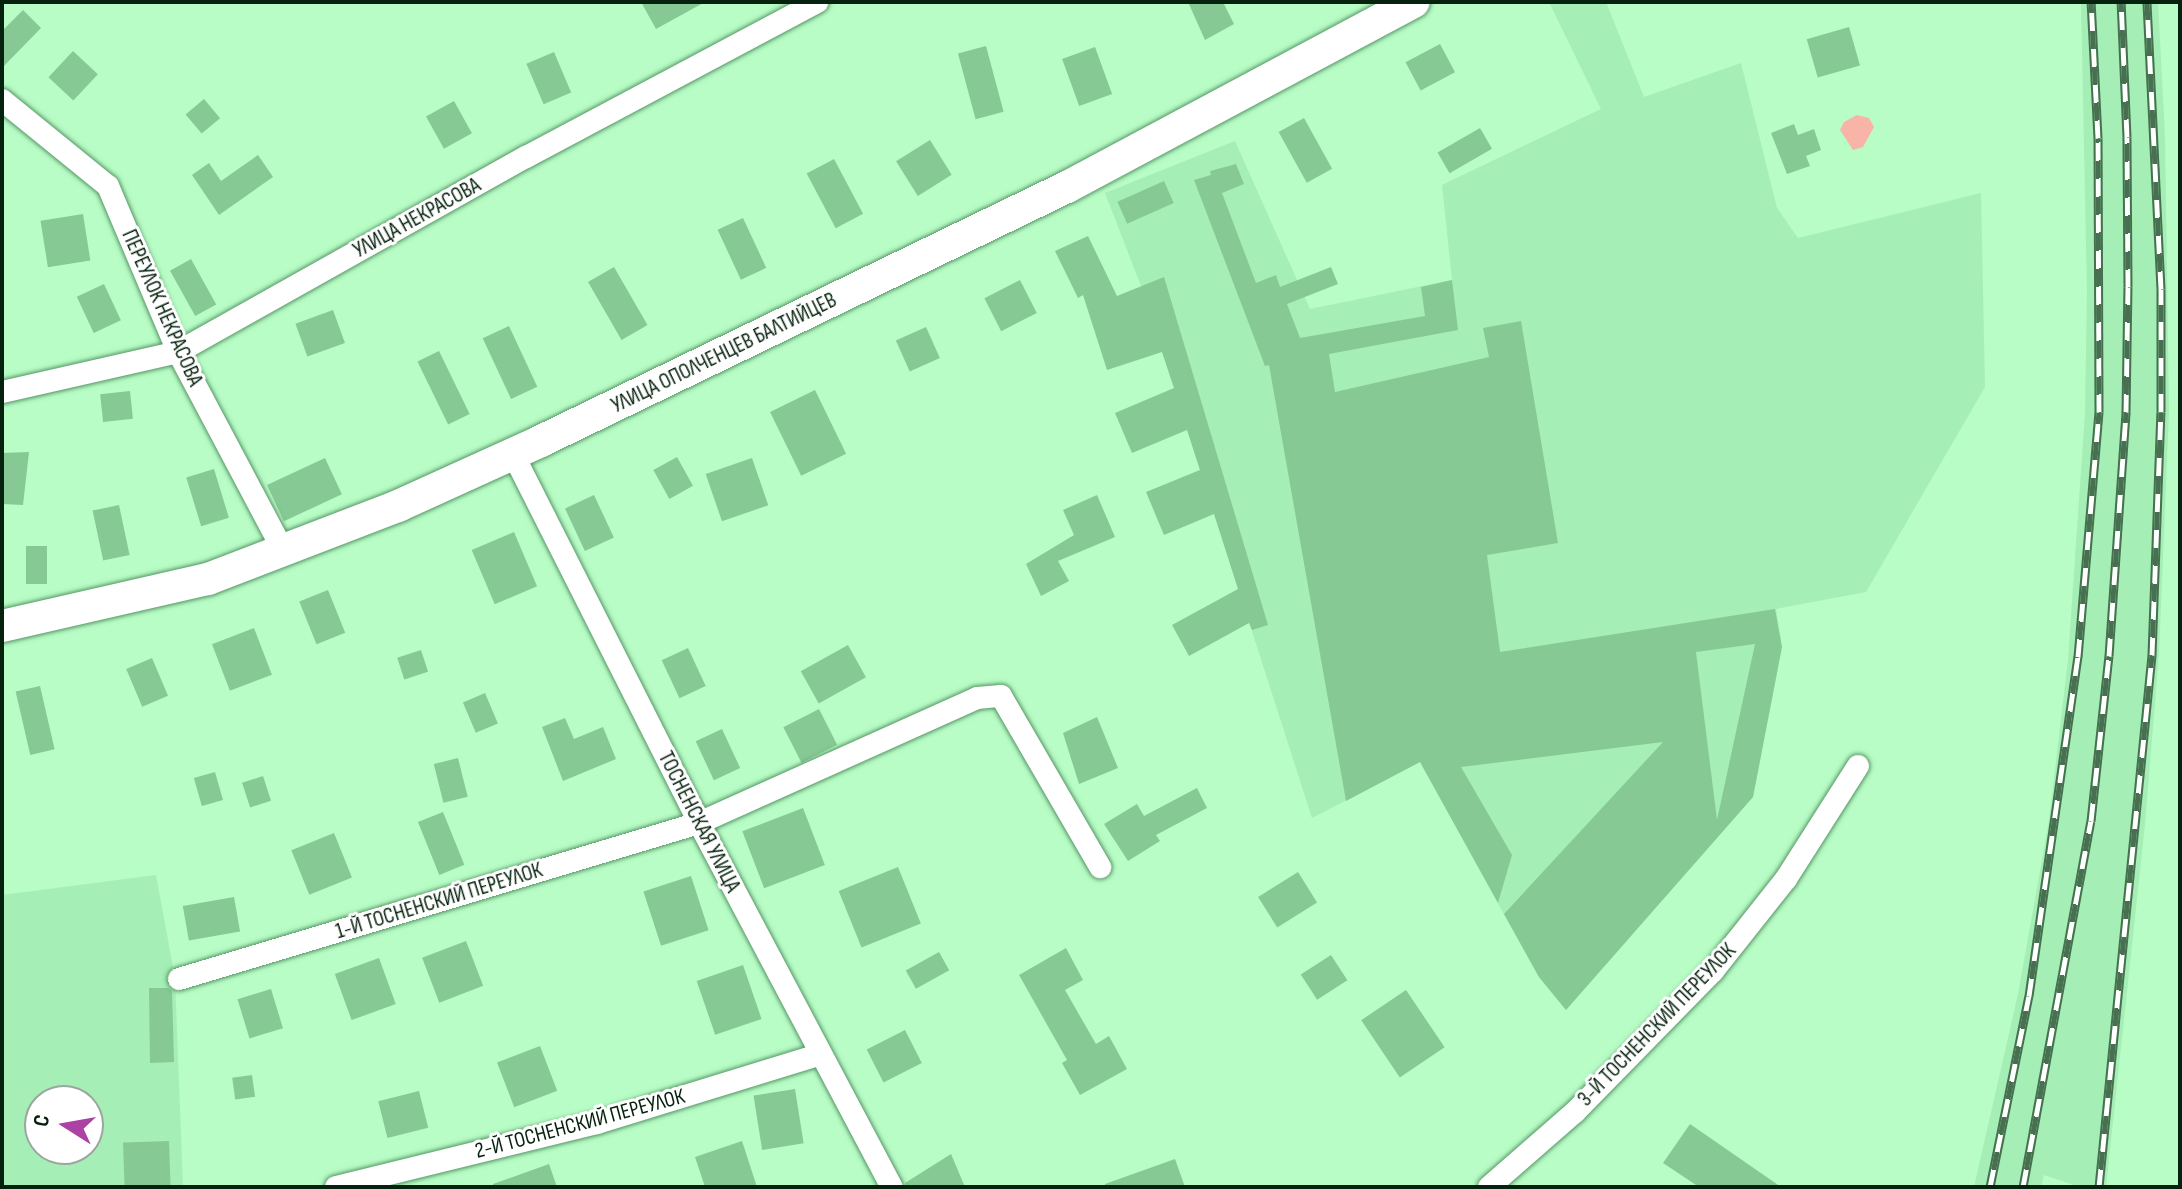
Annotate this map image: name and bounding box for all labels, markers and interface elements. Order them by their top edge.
street label: УЛИЦА НЕКРАСОВА [349,172,485,264]
street label: ПЕРЕУЛОК НЕКРАСОВА [116,226,208,390]
street label: УЛИЦА ОПОЛЧЕНЦЕВ БАЛТИЙЦЕВ [607,287,841,419]
street label: ТОСНЕНСКАЯ УЛИЦА [652,747,746,897]
street label: 1-Й ТОСНЕНСКИЙ ПЕРЕУЛОК [332,857,546,945]
street label: 3-Й ТОСНЕНСКИЙ ПЕРЕУЛОК [1572,938,1742,1112]
street label: 2-Й ТОСНЕНСКИЙ ПЕРЕУЛОК [472,1083,688,1165]
north arrow [24,1085,104,1165]
text: С [28,1113,56,1129]

